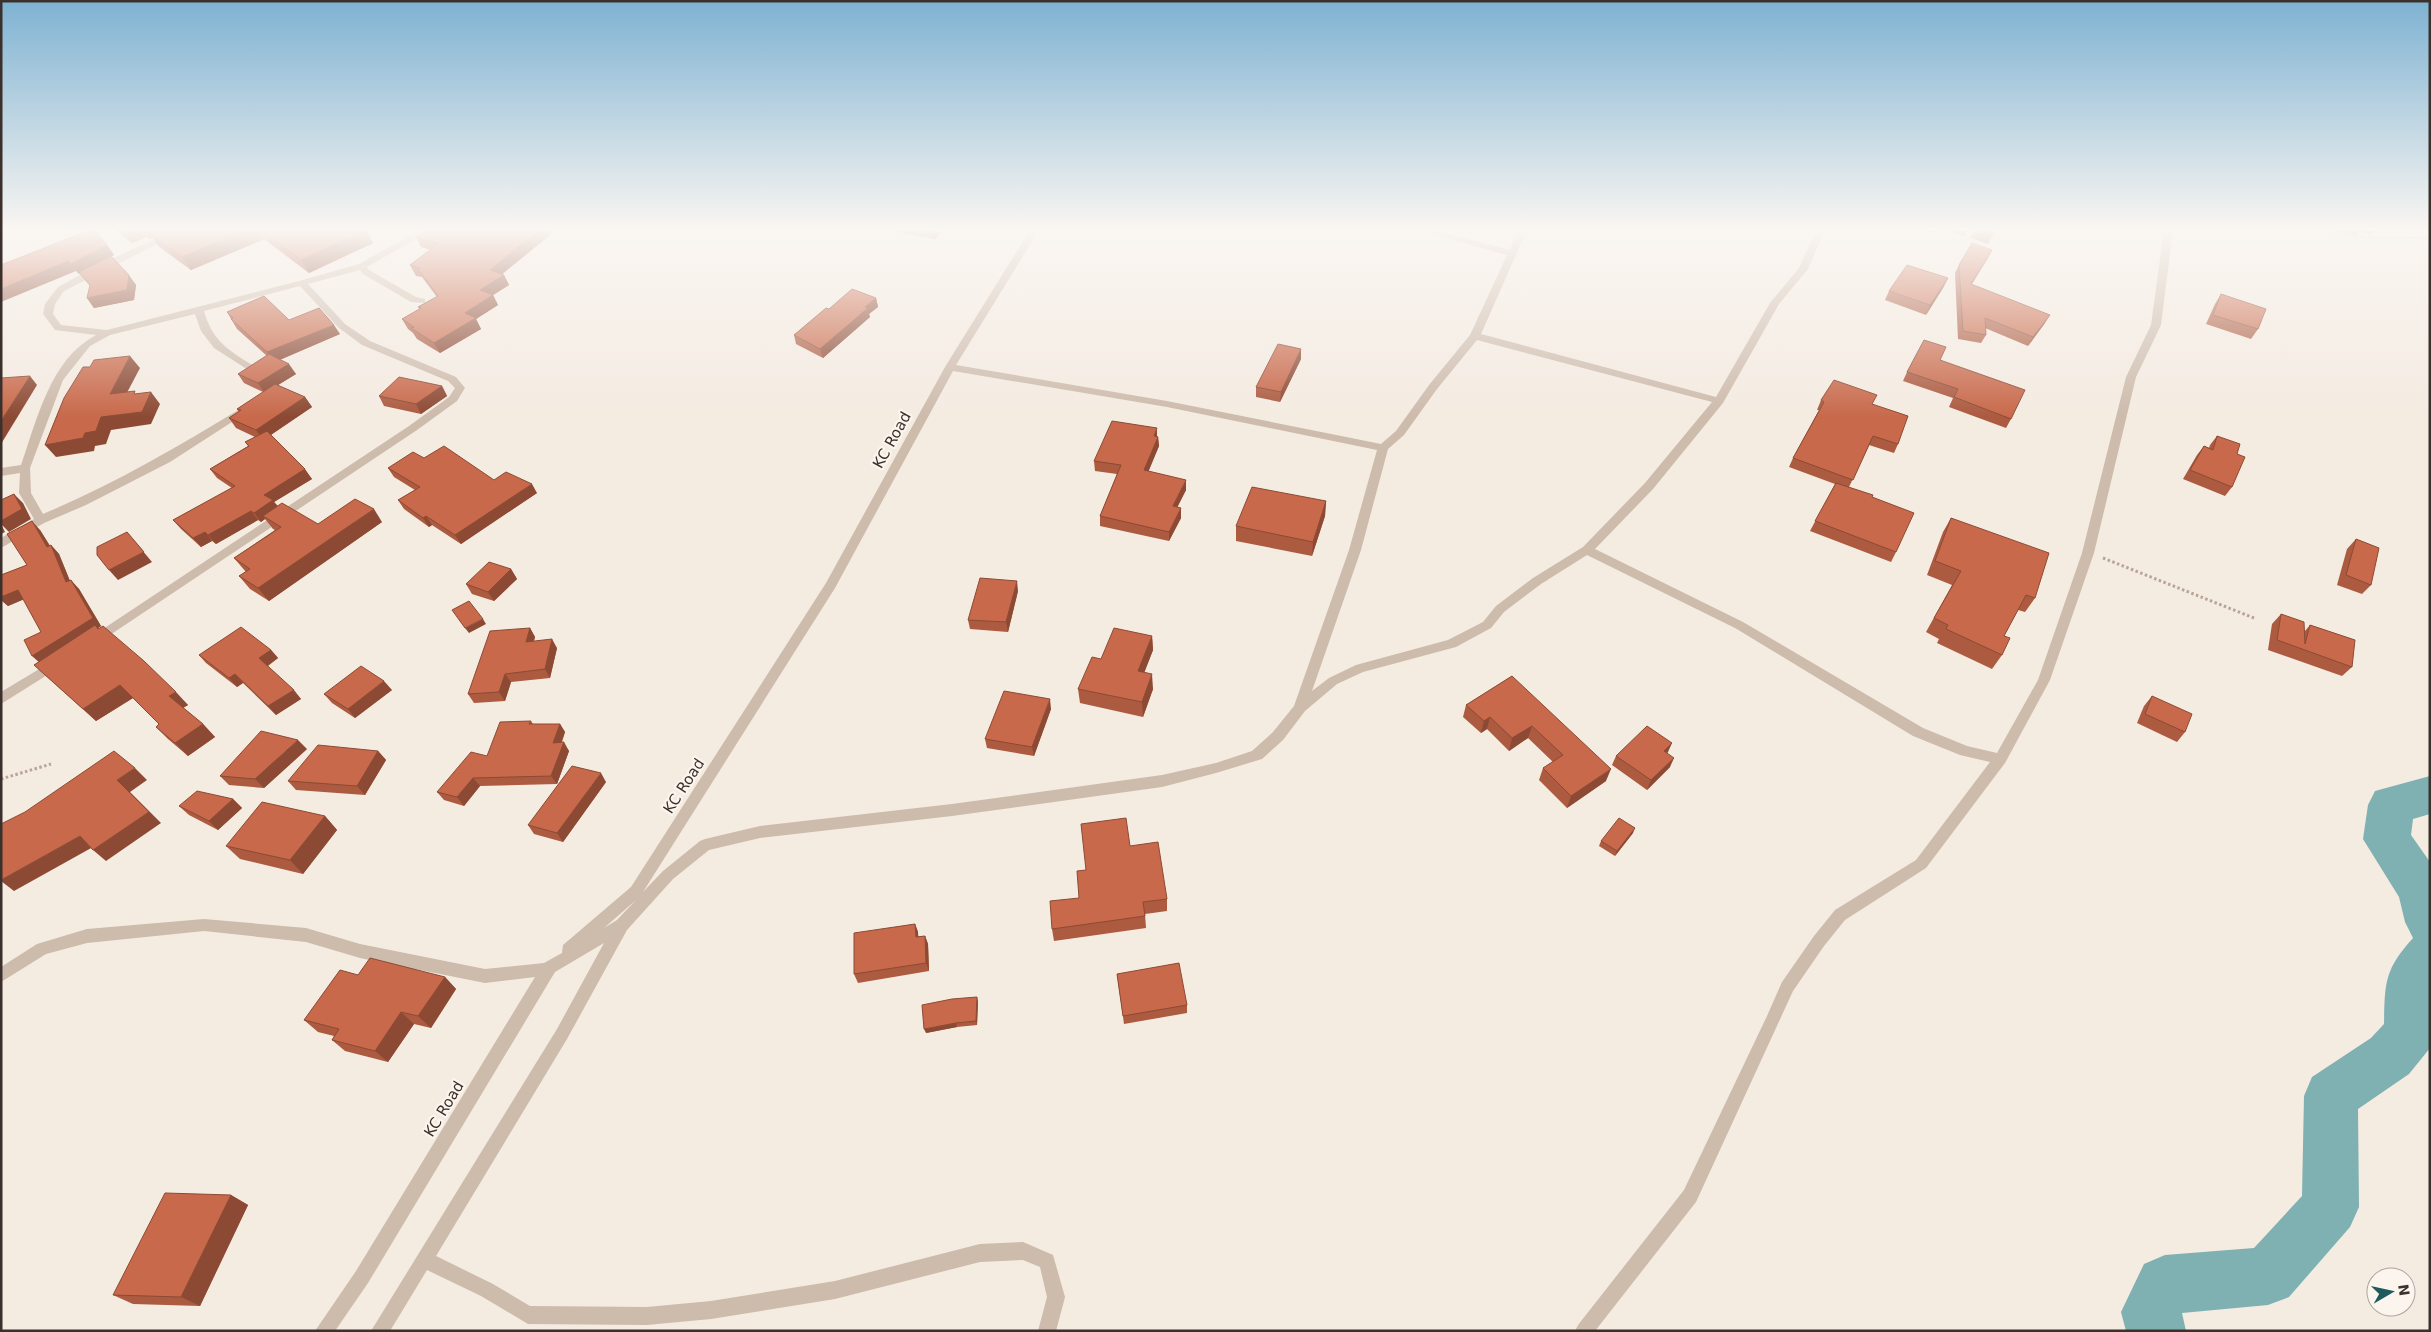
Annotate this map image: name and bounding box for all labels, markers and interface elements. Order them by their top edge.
street label: KC Road [869,409,915,471]
street label: KC Road [660,755,708,817]
street label: KC Road [420,1078,468,1140]
north arrow [2366,1267,2416,1317]
text: N [2395,1283,2413,1297]

